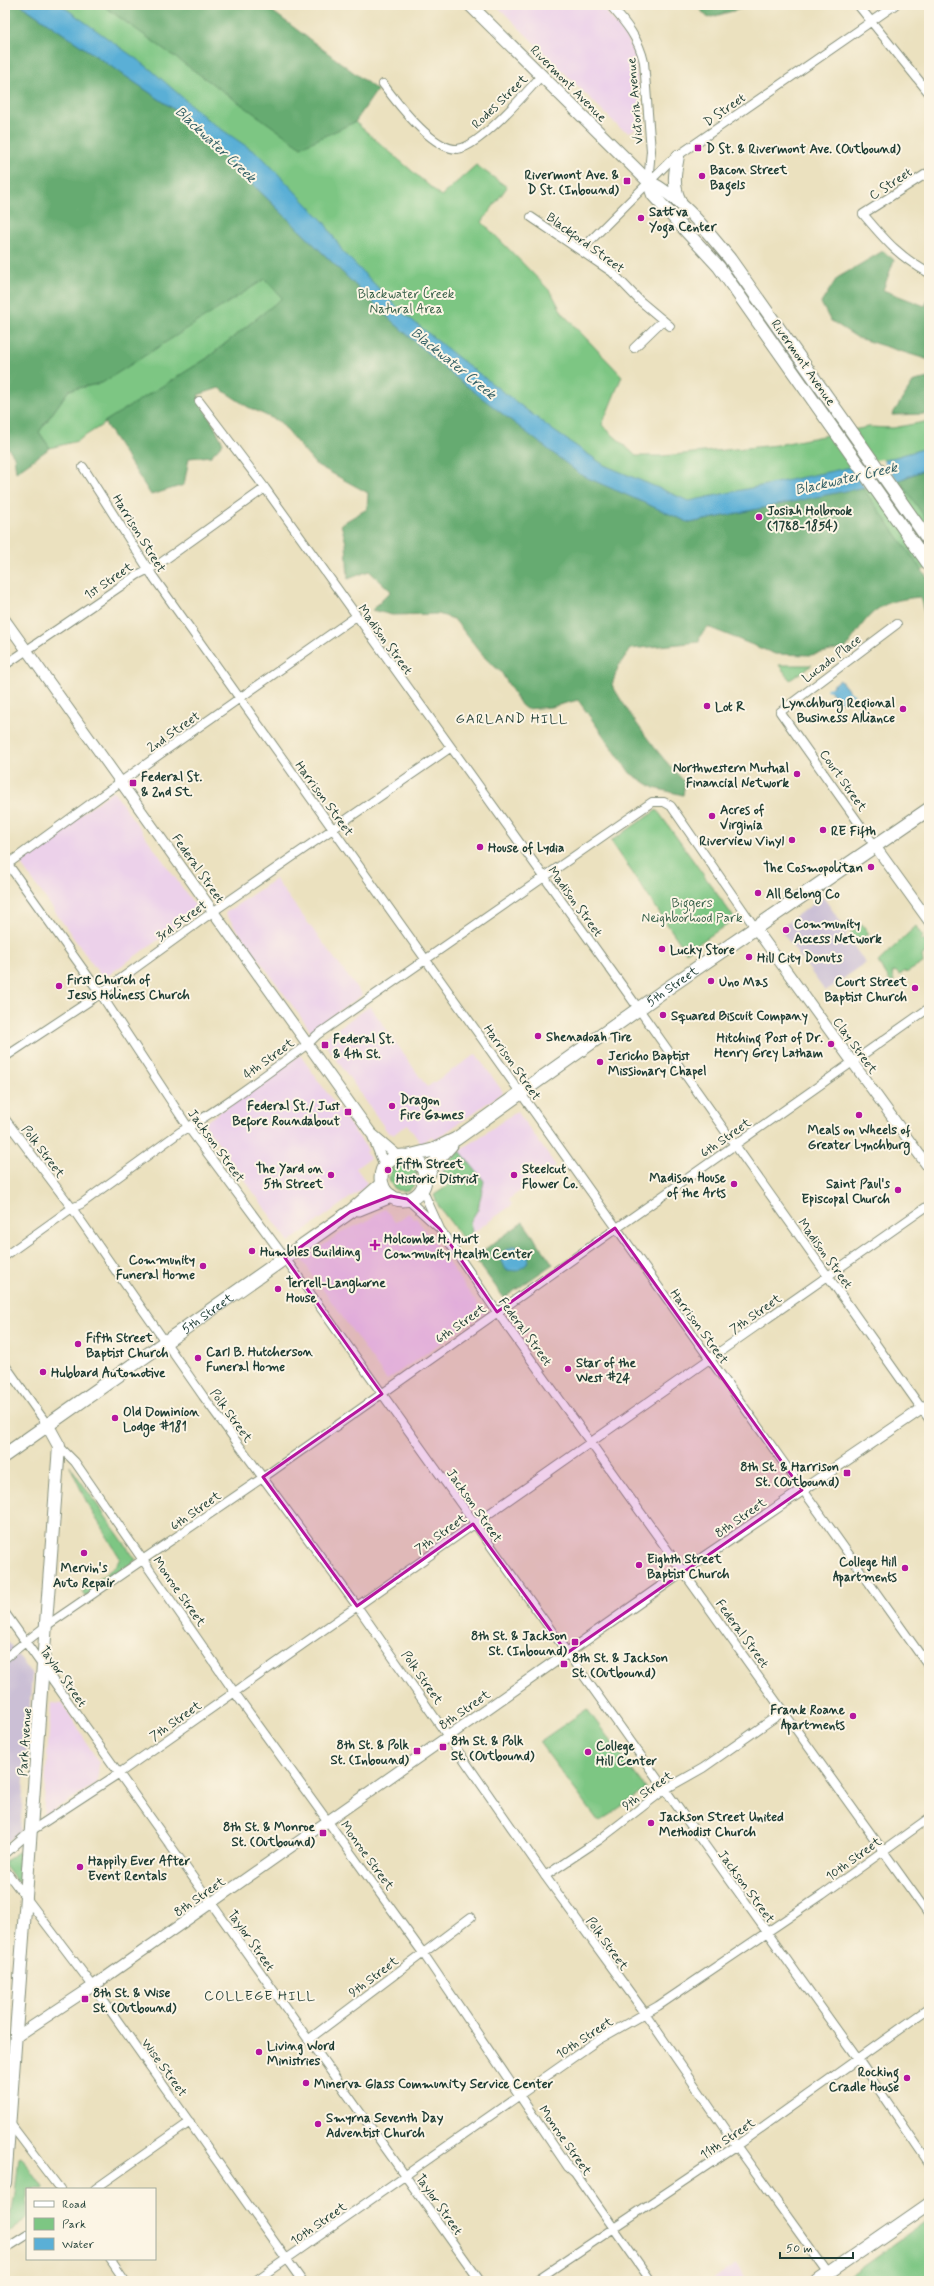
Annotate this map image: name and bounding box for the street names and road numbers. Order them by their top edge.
street label: Rivermont Avenue [526,42,610,126]
street label: Victoria Avenue [623,57,648,145]
street label: Rodes Street [468,71,532,133]
street label: D Street [701,90,749,131]
street label: C Street [866,164,916,204]
street label: Blackford Street [542,209,628,279]
street label: Rivermont Avenue [767,316,839,409]
street label: Harrison Street [108,492,170,576]
street label: 1st Street [81,558,137,604]
street label: Madison Street [353,601,416,679]
street label: Lucado Place [799,631,865,687]
street label: 2nd Street [144,708,204,757]
street label: Court Street [815,747,871,815]
street label: Harrison Street [291,758,357,840]
street label: Federal Street [168,831,228,907]
street label: Madison Street [543,863,606,941]
street label: 3rd Street [153,897,211,945]
street label: 5th Street [643,963,702,1011]
street label: Clay Street [829,1014,881,1078]
street label: Harrison Street [479,1021,544,1104]
street label: 4th Street [240,1035,298,1084]
street label: Jackson Street [184,1106,248,1186]
street label: 6th Street [697,1114,755,1162]
street label: Polk Street [17,1122,68,1182]
street label: Madison Street [793,1215,856,1293]
street label: Harrison Street [666,1286,732,1368]
street label: 5th Street [179,1290,237,1338]
street label: 7th Street [727,1290,785,1338]
street label: Federal Street [494,1294,555,1370]
street label: 6th Street [432,1300,490,1348]
street label: Polk Street [206,1386,256,1446]
street label: Jackson Street [442,1466,506,1546]
street label: 6th Street [167,1487,225,1535]
street label: 8th Street [712,1494,770,1542]
street label: 7th Street [412,1510,470,1558]
street label: Monroe Street [148,1553,209,1631]
street label: Federal Street [711,1596,772,1672]
street label: Taylor Street [35,1643,90,1711]
street label: Polk Street [397,1648,447,1708]
street label: 8th Street [436,1686,494,1734]
street label: 7th Street [147,1697,205,1745]
street label: Park Avenue [15,1707,36,1777]
street label: 9th Street [619,1767,677,1815]
street label: Monroe Street [336,1818,398,1894]
street label: 10th Street [823,1833,885,1885]
street label: Jackson Street [714,1847,778,1927]
street label: 8th Street [171,1873,229,1921]
street label: Taylor Street [223,1907,278,1975]
street label: Polk Street [582,1914,632,1974]
street label: 9th Street [346,1953,402,2001]
street label: 10th Street [553,2013,617,2063]
street label: Wise Street [137,2035,191,2100]
street label: Monroe Street [534,2102,595,2180]
street label: 11th Street [697,2114,759,2164]
street label: Taylor Street [411,2171,466,2239]
street label: 10th Street [287,2198,351,2250]

